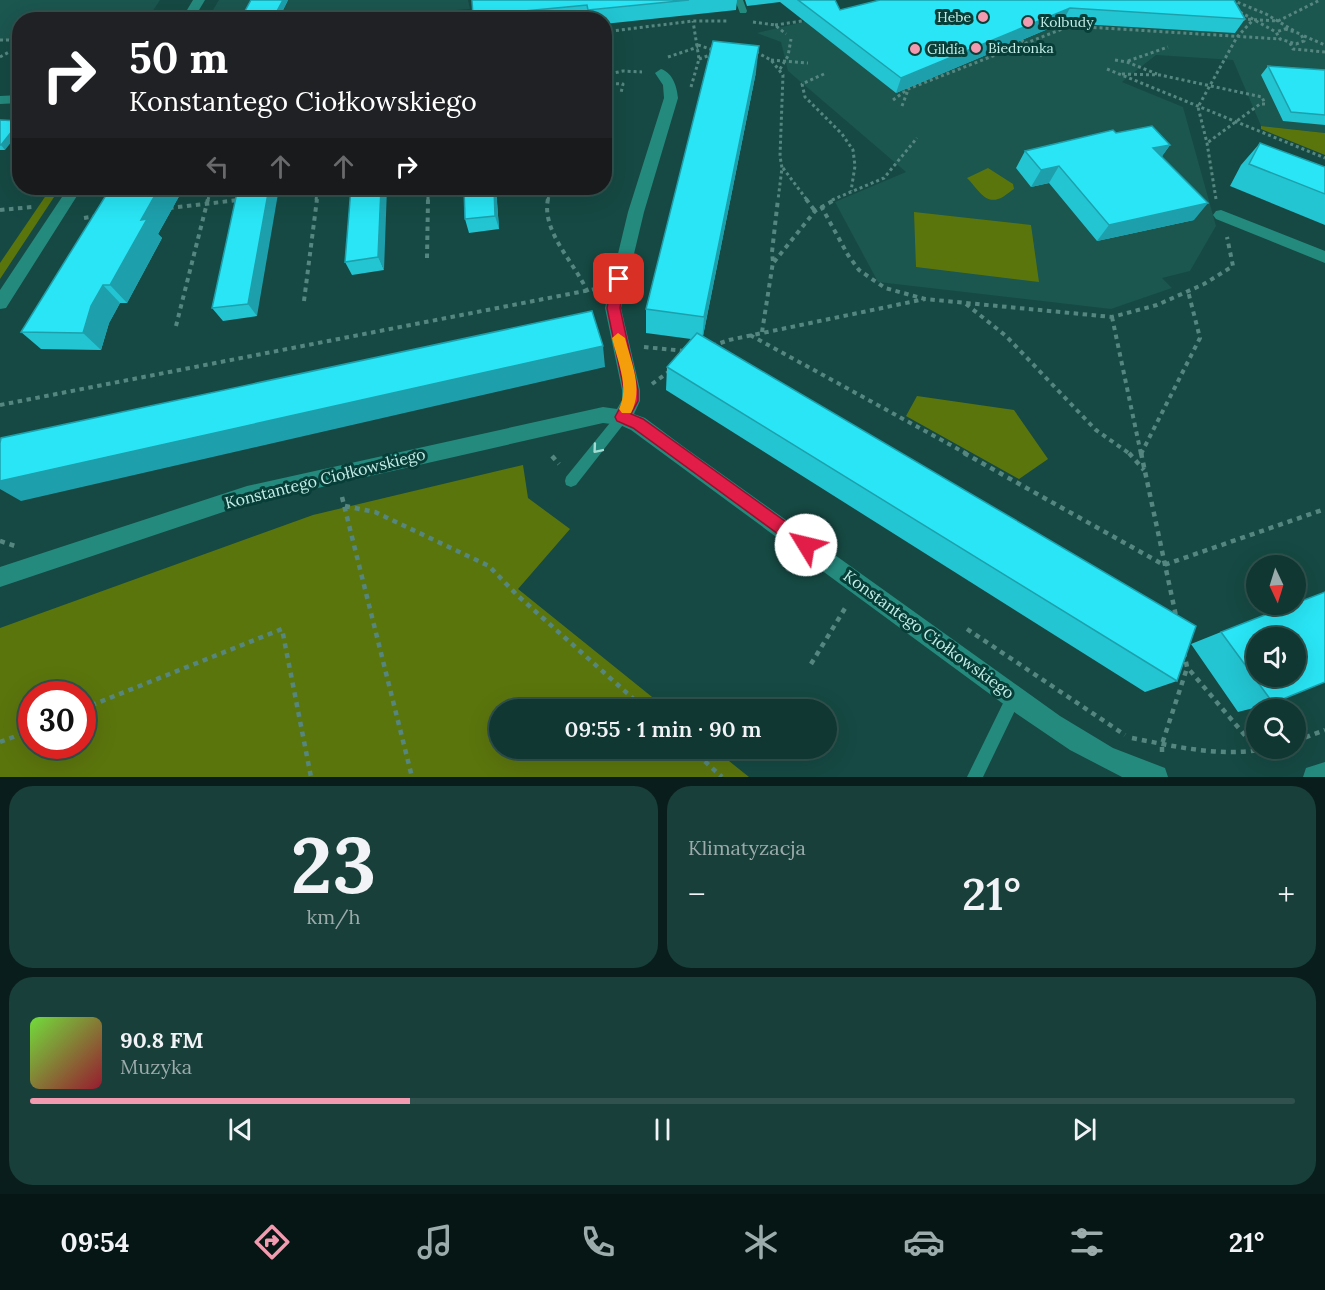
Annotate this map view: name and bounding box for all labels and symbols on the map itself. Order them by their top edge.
place label: Hebe [937,8,971,26]
marker: Hebe [976,10,990,24]
place label: Kolbudy [1040,13,1094,31]
marker: Kolbudy [1021,15,1035,29]
place label: Biedronka [988,39,1054,57]
place label: Gildia [927,40,965,58]
marker: Biedronka [969,41,983,55]
marker: Gildia [908,42,922,56]
pin [593,253,644,304]
one-way arrow [593,442,604,453]
street label: Konstantego Ciołkowskiego [223,443,427,513]
position arrow [774,513,838,577]
north arrow [1246,555,1306,615]
street label: Konstantego Ciołkowskiego [840,565,1018,703]
speed limit sign: 30 [18,681,96,759]

